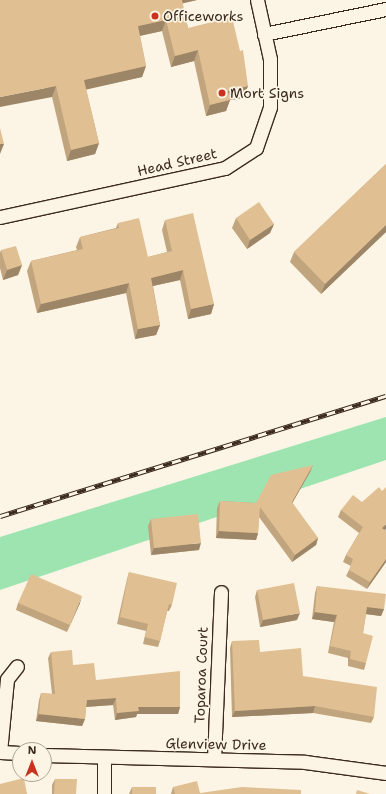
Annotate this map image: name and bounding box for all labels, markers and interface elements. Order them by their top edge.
place label: Officeworks [163,8,243,24]
marker: Officeworks [150,11,160,21]
place label: Mort Signs [230,85,304,101]
marker: Mort Signs [217,88,227,98]
street label: Head Street [136,145,218,179]
street label: Toparoa Court [191,626,211,724]
street label: Glenview Drive [165,735,267,753]
north arrow [12,742,52,782]
text: N [28,743,36,758]

